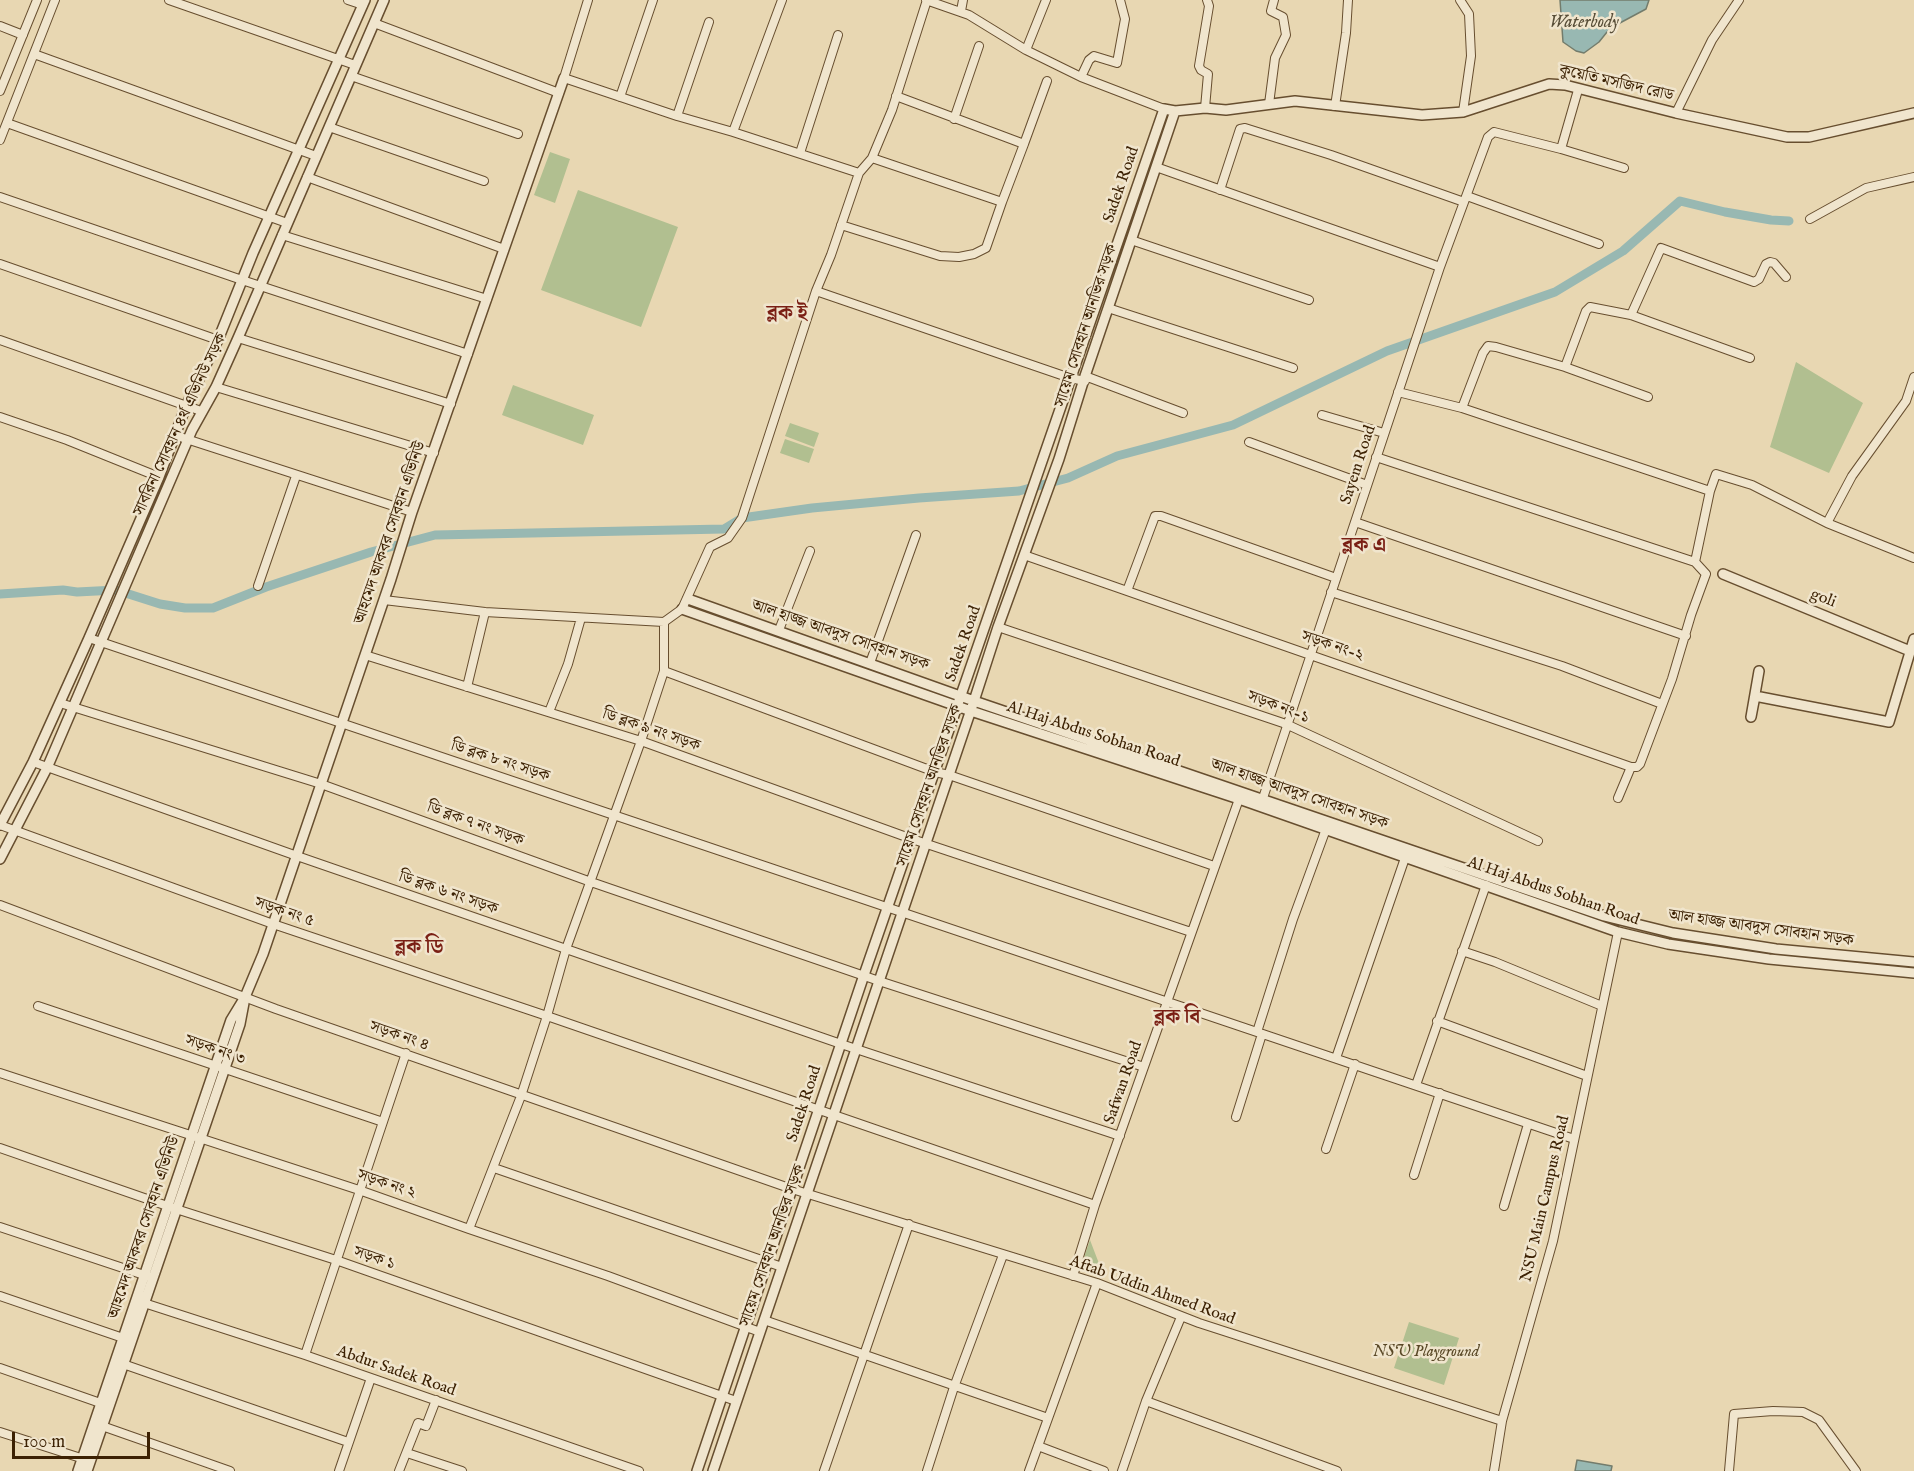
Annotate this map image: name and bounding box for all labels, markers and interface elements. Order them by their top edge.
water label: Waterbody [1549,12,1619,34]
street label: কুয়েতি মসজিদ রোড [1557,62,1675,106]
street label: Sadek Road [1100,144,1144,226]
street label: সায়েম সোবহান আনভির সড়ক [1052,242,1122,410]
district label: ব্লক ই [767,303,807,327]
street label: সাবরিনা সোবহান ৪র্থ এভিনিউ সড়ক [130,331,232,519]
street label: Sayem Road [1337,423,1381,507]
street label: আহমেদ আকবর সোবহান এভিনিউ [351,439,431,627]
district label: ব্লক এ [1342,535,1386,559]
street label: goli [1807,585,1839,613]
street label: আল হাজ্জ আবদুস সোবহান সড়ক [749,597,931,675]
street label: Sadek Road [942,603,986,685]
street label: সড়ক নং-২ [1299,627,1365,667]
street label: সড়ক নং-১ [1244,687,1312,729]
street label: Al Haj Abdus Sobhan Road [1004,698,1182,772]
street label: সায়েম সোবহান আনভির সড়ক [893,702,967,870]
street label: ডি ব্লক ৯ নং সড়ক [600,705,702,757]
street label: ডি ব্লক ৮ নং সড়ক [448,737,552,787]
street label: আল হাজ্জ আবদুস সোবহান সড়ক [1208,756,1390,834]
street label: ডি ব্লক ৭ নং সড়ক [424,799,526,851]
street label: Al Haj Abdus Sobhan Road [1464,853,1642,931]
street label: ডি ব্লক ৬ নং সড়ক [396,868,500,920]
street label: সড়ক নং ৫ [252,894,316,932]
street label: আল হাজ্জ আবদুস সোবহান সড়ক [1667,907,1855,951]
district label: ব্লক ডি [395,937,443,961]
district label: ব্লক বি [1154,1007,1200,1031]
street label: সড়ক নং ৪ [367,1018,431,1056]
street label: সড়ক নং ৩ [182,1032,248,1070]
street label: Safwan Road [1101,1039,1147,1127]
street label: Sadek Road [784,1063,826,1145]
street label: NSU Main Campus Road [1518,1114,1574,1284]
street label: আহমেদ আকবর সোবহান এভিনিউ [105,1134,185,1322]
street label: সায়েম সোবহান আনভির সড়ক [736,1162,810,1330]
street label: সড়ক নং ২ [354,1166,418,1204]
street label: সড়ক ১ [351,1243,397,1275]
street label: Aftab Uddin Ahmed Road [1067,1252,1237,1330]
street label: Abdur Sadek Road [334,1343,458,1401]
park label: NSU Playground [1373,1343,1479,1363]
scale bar [15,1420,153,1458]
text: 100 m [23,1431,65,1454]

